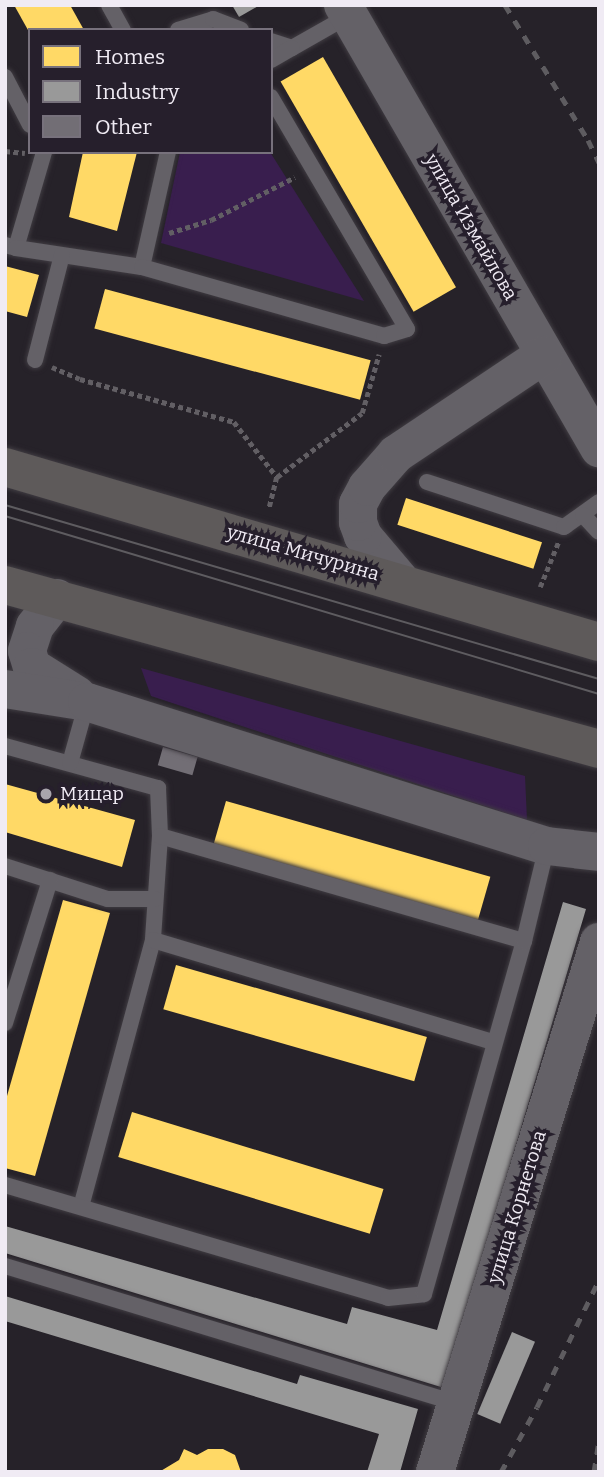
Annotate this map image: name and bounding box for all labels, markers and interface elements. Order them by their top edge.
legend [28,28,273,154]
text: Homes [95,44,165,70]
text: Industry [95,79,179,105]
text: Other [95,114,152,140]
street label: улица Измайлова [420,150,522,304]
street label: улица Мичурина [224,520,382,586]
place label: Мицар [60,783,124,805]
marker: Мицар [38,786,54,802]
street label: улица Корнетова [483,1128,551,1286]

